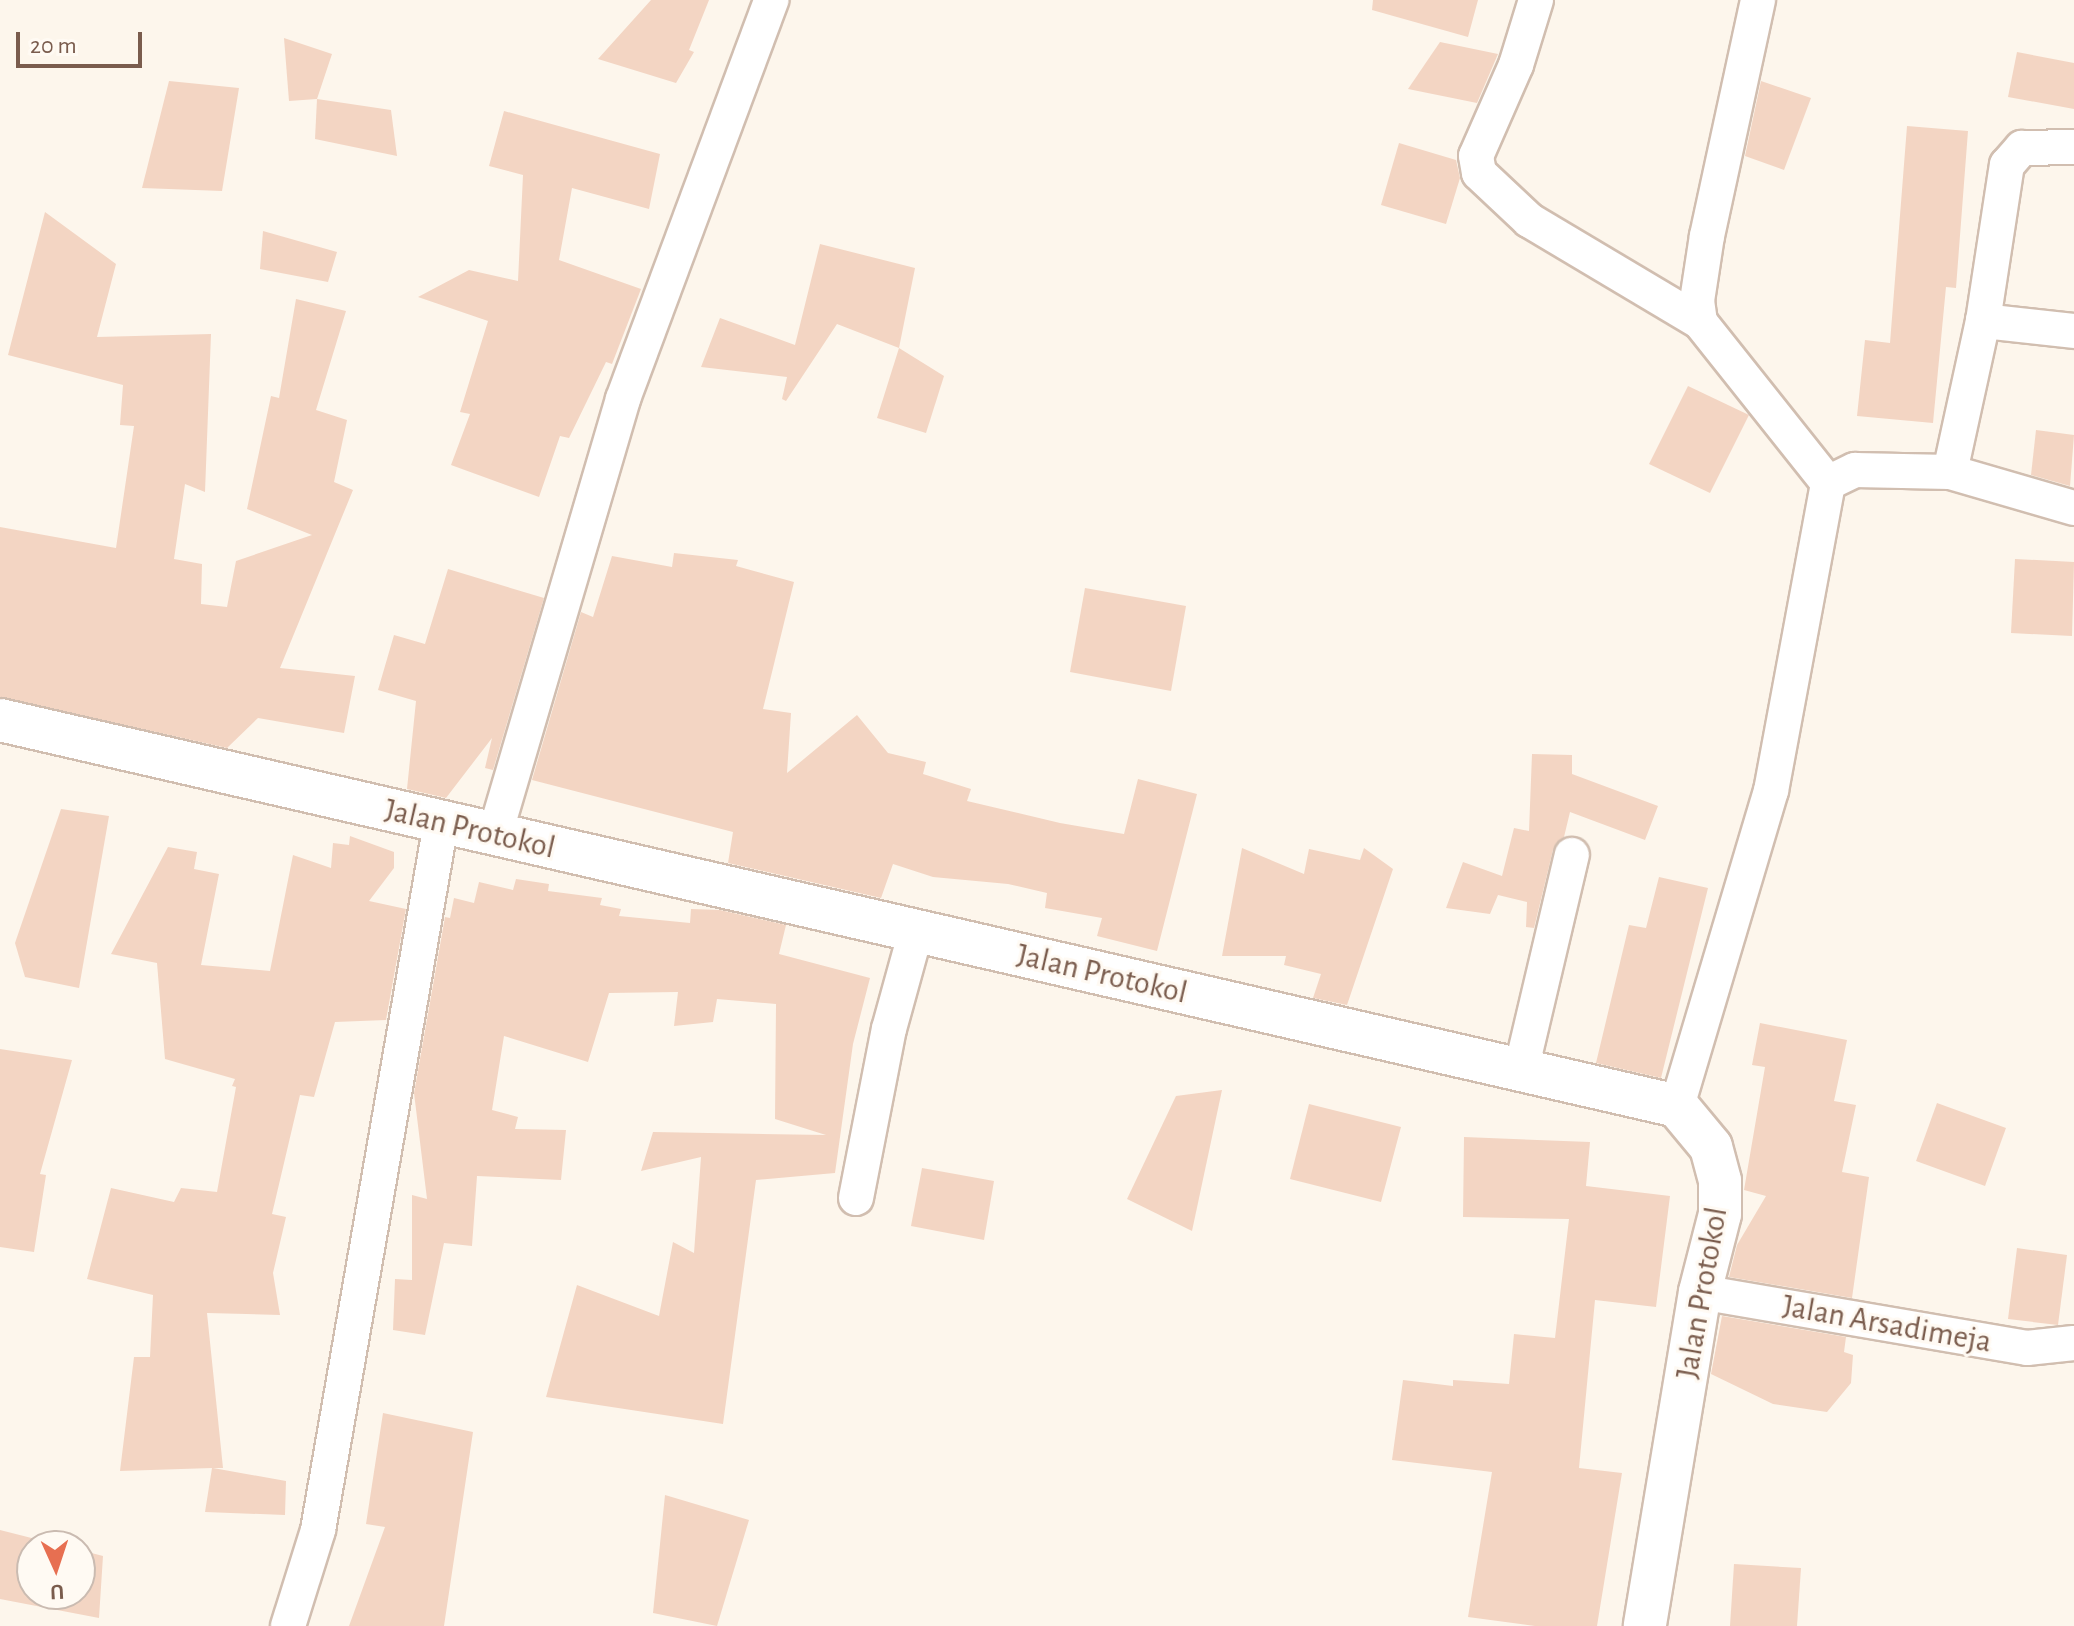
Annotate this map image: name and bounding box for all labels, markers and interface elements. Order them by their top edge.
scale bar [20,16,146,66]
text: 20 m [30,34,77,58]
street label: Jalan Protokol [381,791,559,867]
street label: Jalan Protokol [1013,936,1191,1012]
street label: Jalan Protokol [1668,1204,1736,1382]
street label: Jalan Arsadimeja [1780,1287,1994,1361]
north arrow [16,1530,96,1610]
text: U [50,1581,65,1603]

